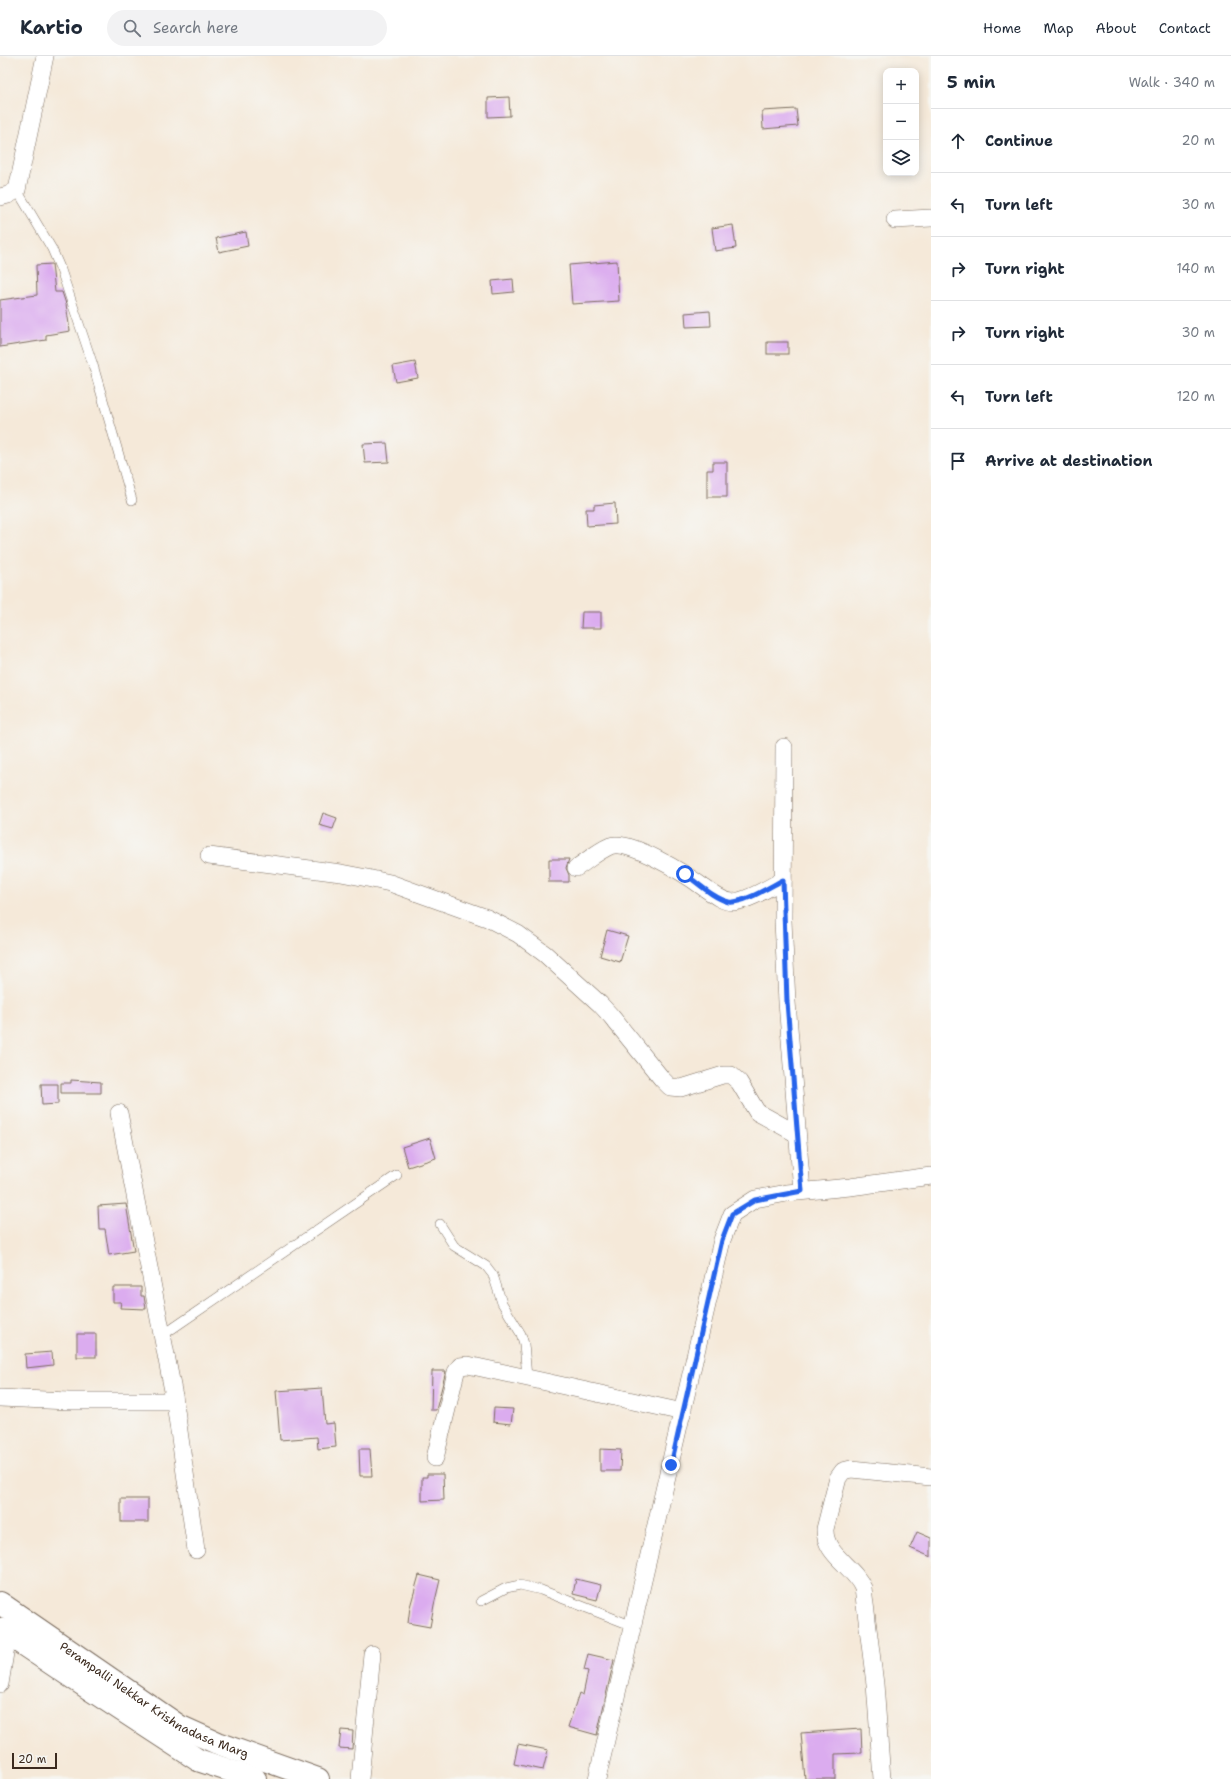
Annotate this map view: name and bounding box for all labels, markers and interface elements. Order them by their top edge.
search box [107,10,387,46]
text: Kartio [20,15,83,40]
icon: search [121,17,143,39]
text: Search here [153,18,239,38]
text: Home [983,19,1022,37]
text: Map [1044,19,1074,37]
text: About [1096,19,1137,37]
text: Contact [1159,19,1211,37]
map controls [883,68,919,176]
button: + [883,68,919,104]
text: 5 min [947,71,995,93]
text: Walk · 340 m [1129,74,1215,91]
button: − [883,104,919,140]
icon: ahead [947,130,969,152]
text: Continue [985,131,1053,151]
text: 20 m [1182,132,1215,149]
button: layers [883,140,919,176]
icon: left [947,194,969,216]
text: Turn left [985,195,1053,215]
text: 30 m [1181,196,1215,213]
icon: right [947,258,969,280]
text: Turn right [985,259,1065,279]
text: 140 m [1176,260,1215,277]
icon: right [947,322,969,344]
text: Turn right [985,323,1065,343]
text: 30 m [1181,324,1215,341]
icon: left [947,386,969,408]
text: Turn left [985,387,1053,407]
text: 120 m [1177,388,1215,405]
icon: arrive [947,450,969,472]
text: Arrive at destination [985,451,1153,471]
route start [676,865,694,883]
route end [662,1456,680,1474]
street label: Perampalli Nekkar Krishnadasa Marg [57,1638,251,1762]
scale bar [12,1751,57,1770]
text: 20 m [18,1752,46,1767]

